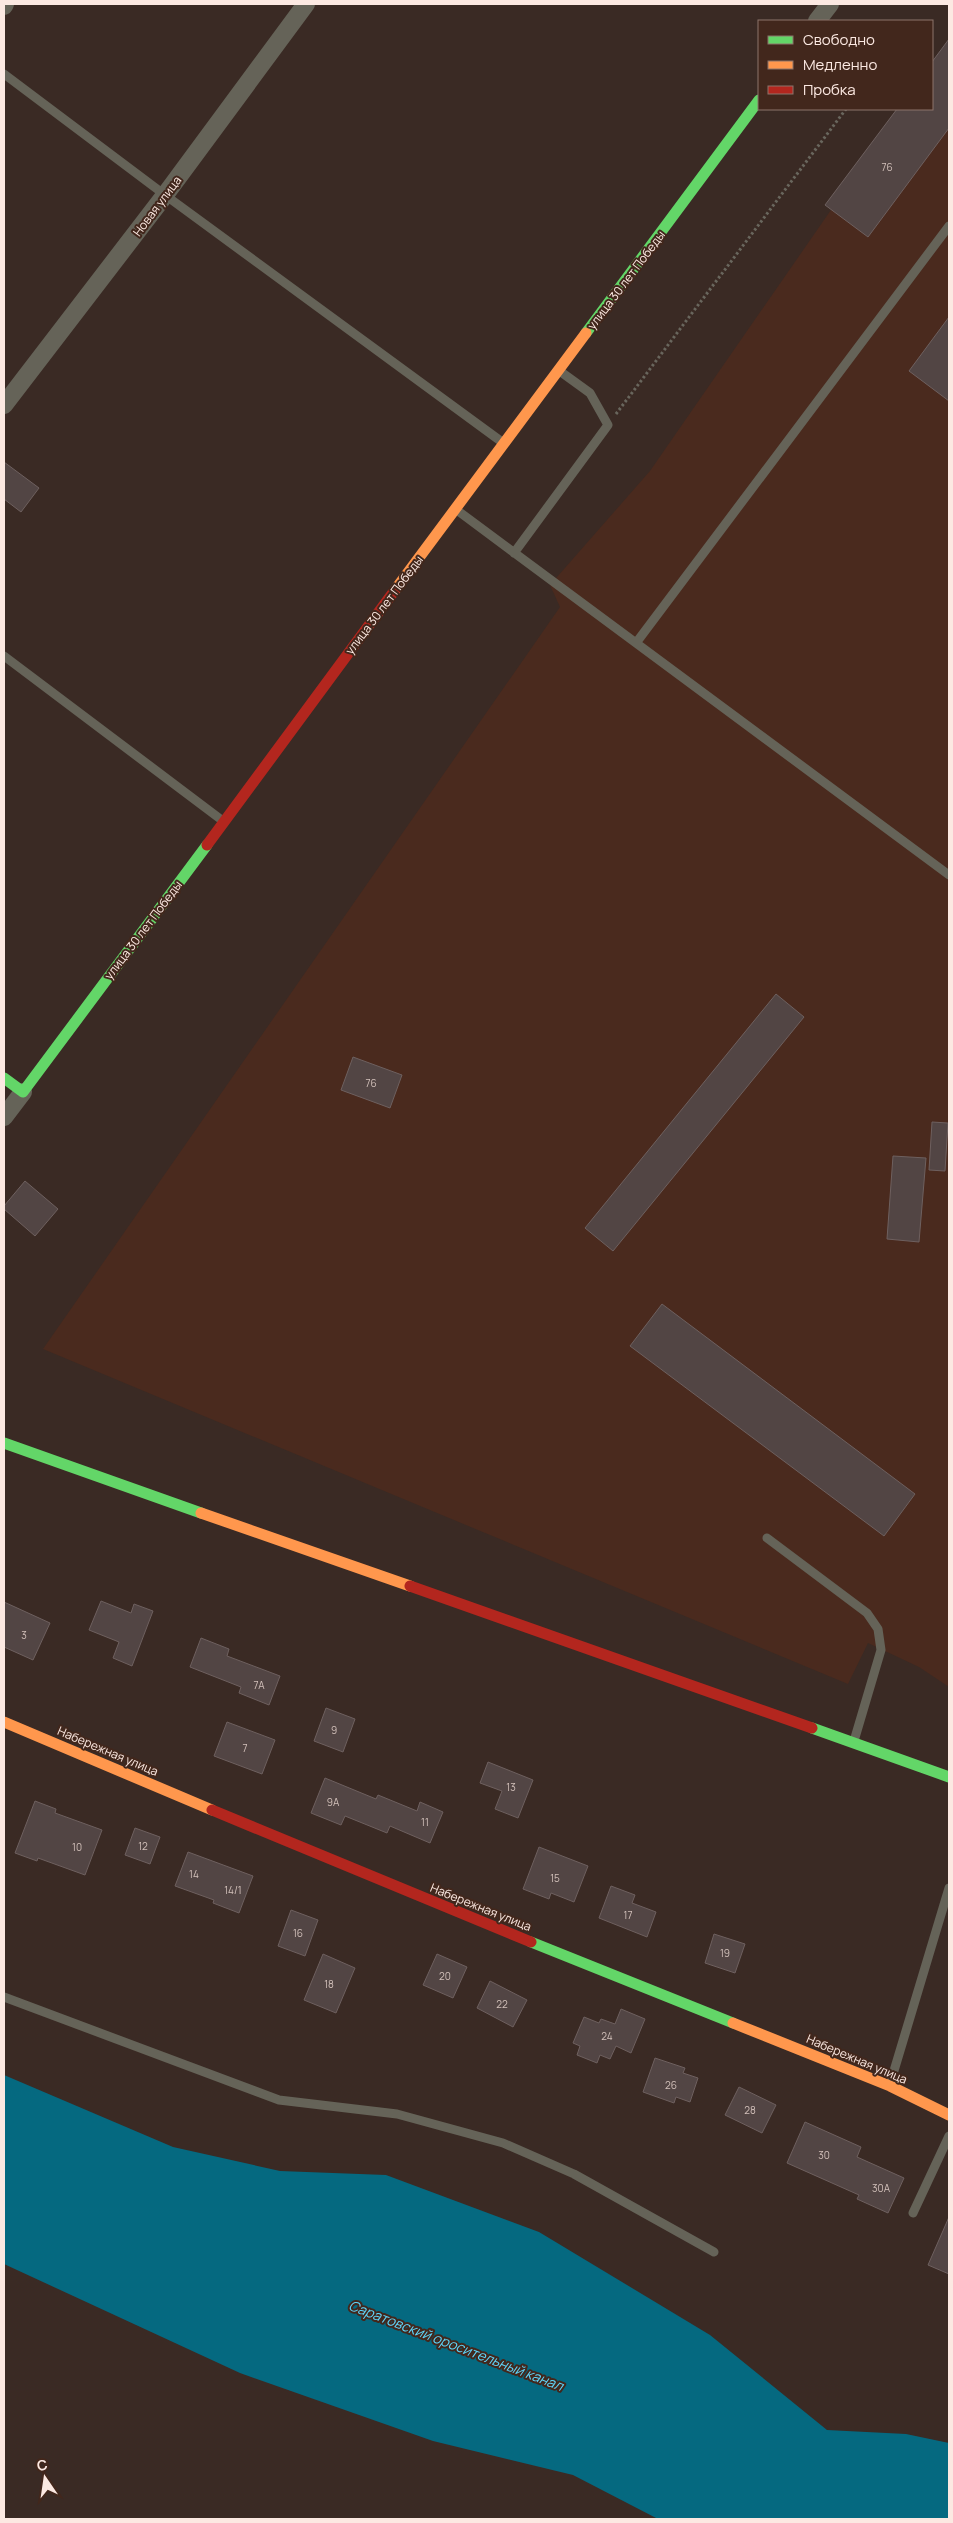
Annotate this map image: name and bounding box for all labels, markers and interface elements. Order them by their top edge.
legend [758,20,933,110]
text: Свободно [803,29,875,50]
text: Медленно [803,54,877,75]
text: Пробка [803,79,856,100]
house number: 76 [881,160,893,174]
street label: Новая улица [129,172,185,240]
street label: улица 30 лет Победы [583,227,669,333]
street label: улица 30 лет Победы [341,552,427,658]
street label: улица 30 лет Победы [100,877,186,983]
house number: 76 [365,1076,377,1090]
house number: 3 [21,1628,27,1642]
house number: 7А [254,1678,265,1692]
street label: Набережная улица [55,1722,161,1780]
house number: 9 [331,1723,337,1737]
house number: 7 [242,1741,248,1755]
house number: 13 [506,1780,516,1794]
house number: 9А [327,1795,340,1809]
house number: 11 [421,1815,429,1829]
house number: 12 [138,1839,148,1853]
house number: 10 [72,1840,82,1854]
house number: 14 [189,1867,199,1881]
house number: 15 [550,1871,560,1885]
street label: Набережная улица [428,1879,534,1935]
house number: 14/1 [224,1883,242,1897]
house number: 17 [624,1908,632,1922]
house number: 16 [293,1926,303,1940]
house number: 19 [720,1946,730,1960]
house number: 20 [439,1969,451,1983]
house number: 18 [324,1977,334,1991]
house number: 22 [496,1997,508,2011]
house number: 24 [601,2029,613,2043]
street label: Набережная улица [804,2030,910,2088]
house number: 26 [665,2078,677,2092]
house number: 28 [744,2103,756,2117]
house number: 30 [818,2148,830,2162]
house number: 30А [872,2181,891,2195]
water label: Саратовский оросительный канал [346,2295,567,2395]
north arrow [20,2453,70,2503]
text: С [35,2454,49,2475]

